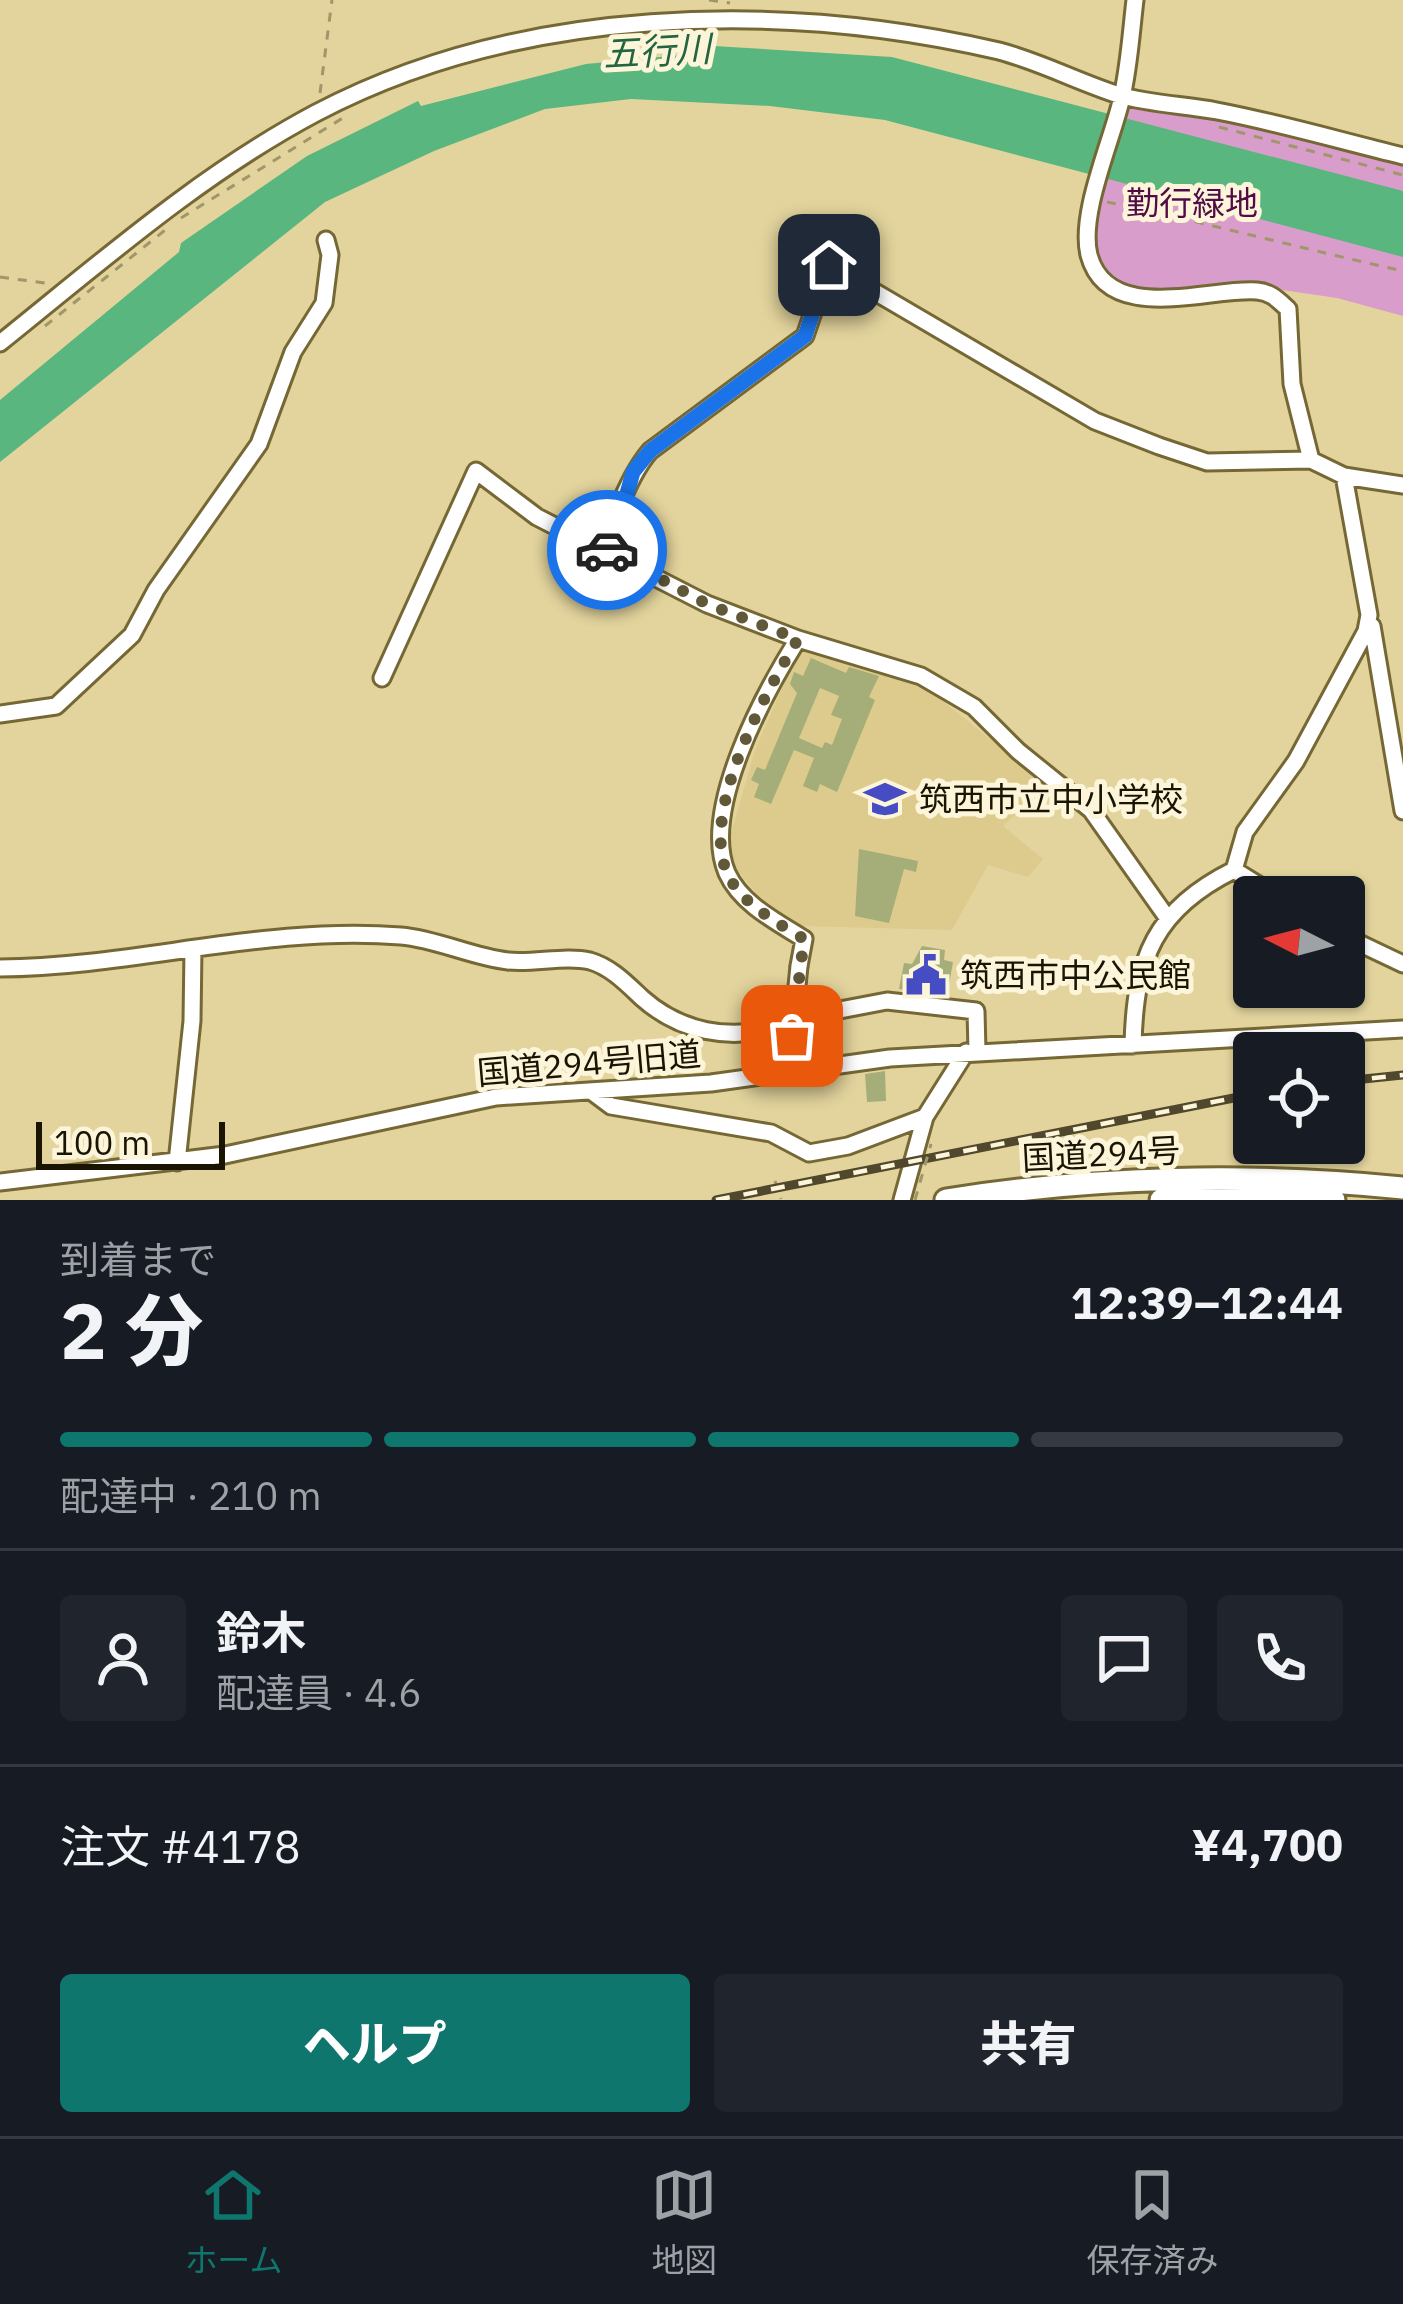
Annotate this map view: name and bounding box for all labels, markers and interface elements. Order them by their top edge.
water label: 五行川 [602,24,716,77]
park label: 勤行緑地 [1126,181,1258,224]
pin [778,214,880,316]
icon: home [796,232,862,298]
courier [547,490,667,610]
icon: car [574,517,640,583]
school or university icon: 筑西市立中小学校 [862,776,908,822]
place label: 筑西市立中小学校 [919,777,1183,820]
north arrow [1233,876,1365,1008]
map controls [1233,876,1365,1164]
public building icon: 筑西市中公民館 [903,952,949,998]
place label: 筑西市中公民館 [960,953,1191,996]
pin [741,985,843,1087]
icon: bag [759,1003,825,1069]
street label: 国道294号旧道 [475,1031,703,1094]
button: locate [1233,1032,1365,1164]
scale bar [36,1116,225,1169]
text: 100 m [54,1121,150,1164]
street label: 国道294号 [1021,1128,1181,1179]
text: 到着まで [60,1234,216,1285]
text: 12:39–12:44 [1071,1273,1343,1331]
text: 2 分 [60,1279,203,1380]
text: 配達中 · 210 m [60,1470,322,1521]
button: person [60,1595,186,1721]
button: chat [1061,1595,1187,1721]
button: phone [1217,1595,1343,1721]
text: 鈴木 [216,1603,306,1661]
text: 配達員 · 4.6 [216,1667,422,1718]
text: ¥4,700 [1192,1815,1343,1873]
text: 注文 #4178 [60,1817,301,1875]
button: ヘルプ [60,1974,690,2112]
button: 共有 [714,1974,1343,2112]
tab: ホーム [184,2162,283,2282]
tab: 地図 [651,2162,717,2282]
tab: 保存済み [1086,2162,1218,2282]

